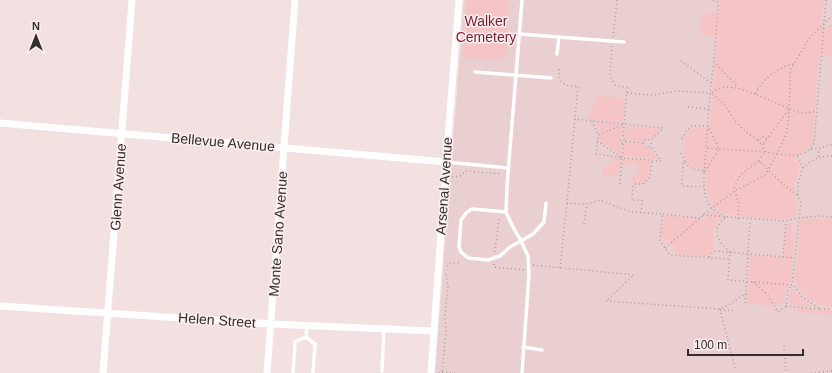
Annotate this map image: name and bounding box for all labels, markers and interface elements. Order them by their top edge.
park label: Walker Cemetery [456,13,516,45]
north arrow [16,16,56,56]
text: N [32,20,40,32]
street label: Bellevue Avenue [170,129,276,155]
street label: Arsenal Avenue [433,136,455,235]
street label: Glenn Avenue [107,142,129,231]
street label: Monte Sano Avenue [266,170,290,297]
street label: Helen Street [178,309,256,331]
scale bar [688,331,803,357]
text: 100 m [694,338,727,352]

